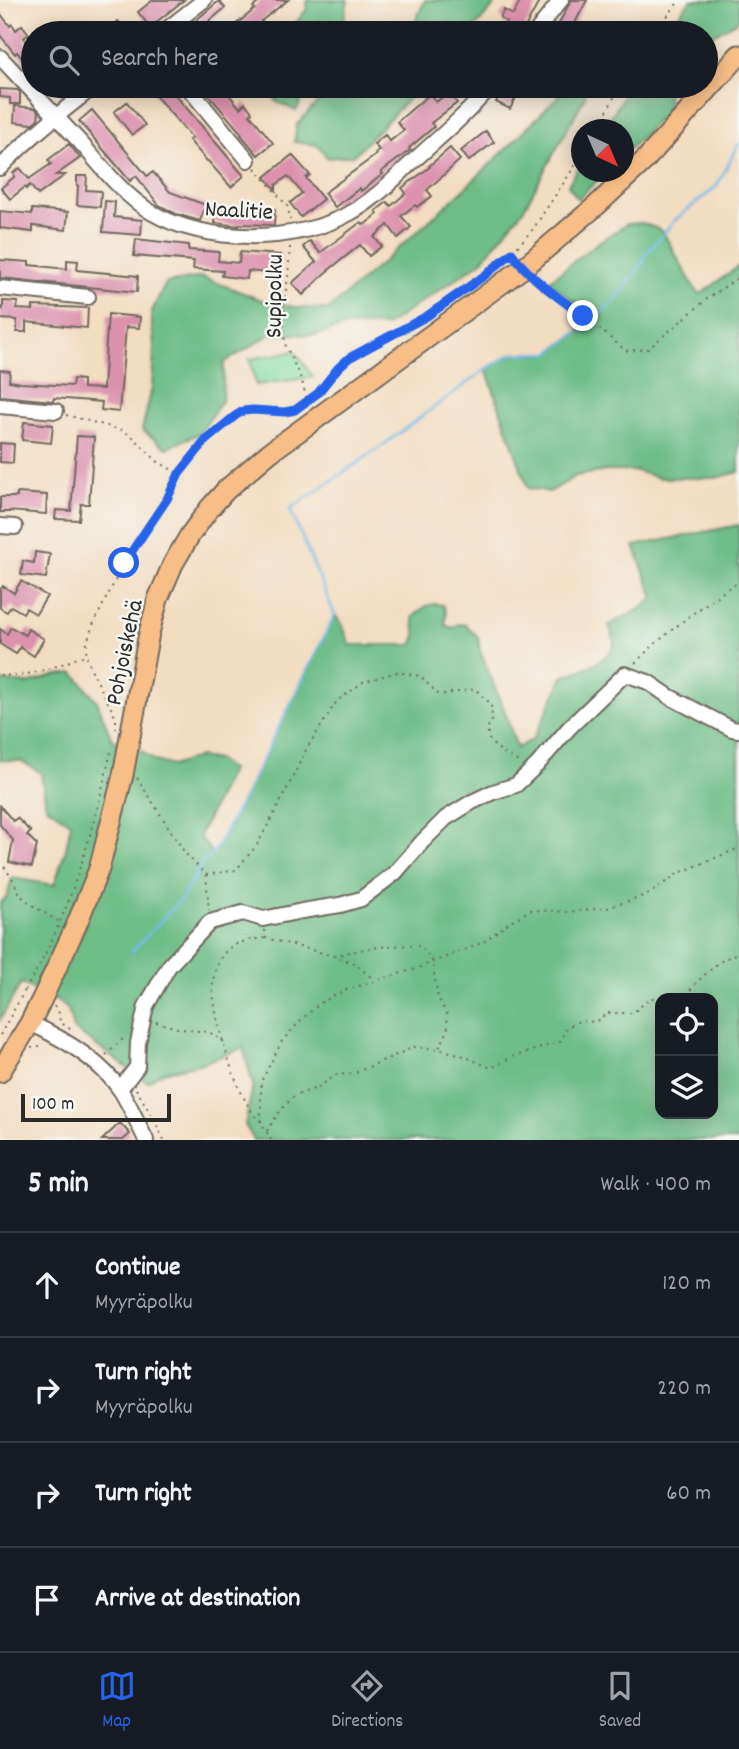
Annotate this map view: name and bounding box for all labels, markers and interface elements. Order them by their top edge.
search box [21,21,718,98]
icon: search [45,41,83,79]
text: Search here [101,41,219,78]
north arrow [571,119,634,182]
street label: Naalitie [204,193,274,231]
street label: Supipolku [258,254,294,338]
route end [567,300,598,331]
route start [108,547,139,578]
street label: Pohjoiskehä [98,597,154,709]
map controls [655,993,718,1119]
button: locate [655,993,718,1056]
button: layers [655,1056,718,1119]
scale bar [21,1091,172,1123]
text: 100 m [32,1092,74,1119]
text: 5 min [28,1164,89,1207]
text: Walk · 400 m [601,1169,711,1202]
text: Continue [95,1250,180,1287]
icon: ahead [28,1266,66,1304]
text: 120 m [662,1268,711,1301]
text: Myyräpolku [95,1287,193,1320]
text: Turn right [95,1355,192,1392]
icon: right [28,1371,66,1409]
text: 220 m [657,1373,711,1406]
text: Myyräpolku [95,1392,193,1425]
icon: right [28,1476,66,1514]
text: Turn right [95,1476,192,1513]
text: 60 m [666,1478,711,1511]
icon: arrive [28,1581,66,1619]
text: Arrive at destination [95,1581,300,1618]
tab: Map [98,1667,136,1736]
tab: Directions [331,1667,403,1736]
tab: Saved [599,1667,641,1736]

